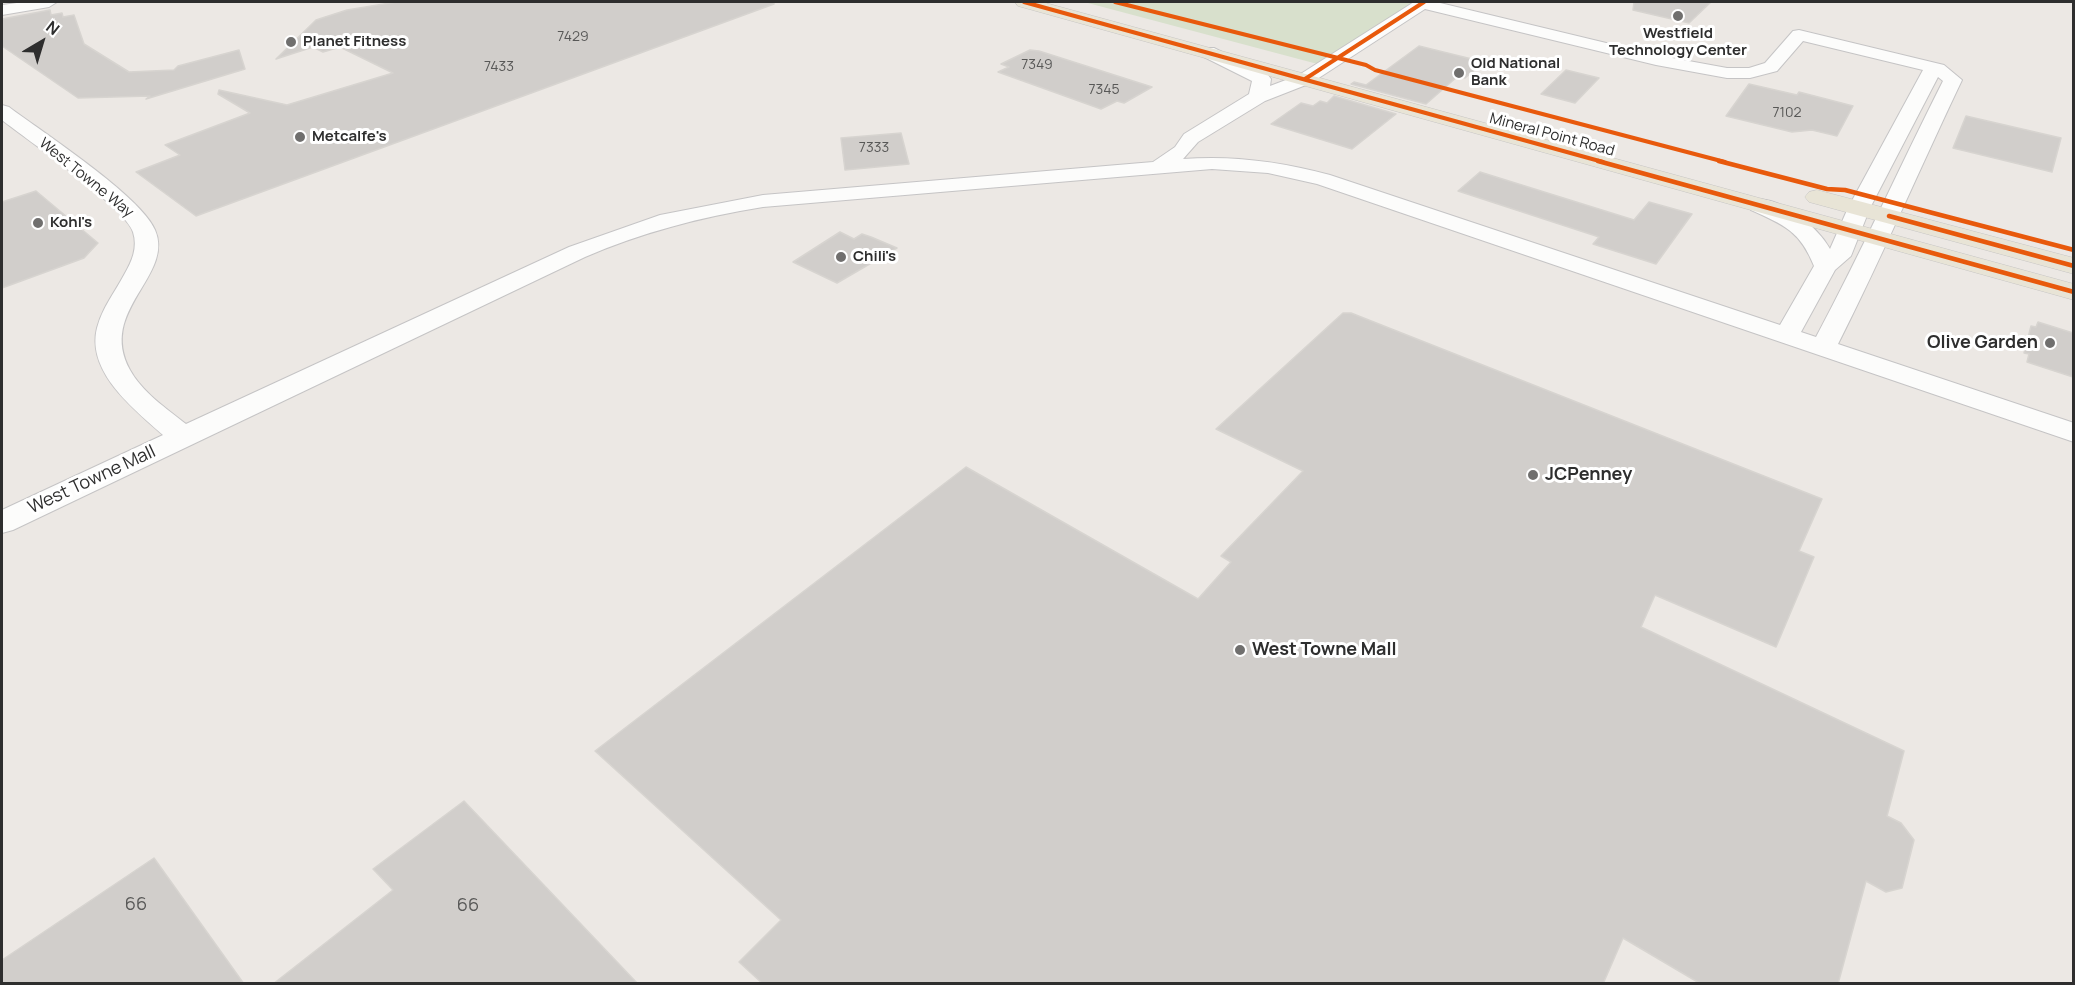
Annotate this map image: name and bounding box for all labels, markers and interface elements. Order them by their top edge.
marker: Westfield Technology Center [1671,9,1685,23]
north arrow [12,12,72,72]
text: N [42,16,64,40]
place label: Westfield Technology Center [1609,25,1747,60]
house number: 7429 [557,29,589,45]
place label: Planet Fitness [303,33,406,51]
marker: Planet Fitness [284,35,298,49]
place label: Old National Bank [1471,55,1560,90]
house number: 7349 [1021,57,1053,73]
house number: 7433 [484,59,514,75]
marker: Old National Bank [1452,66,1466,80]
house number: 7345 [1088,82,1120,98]
house number: 7102 [1772,105,1802,121]
street label: Mineral Point Road [1488,110,1616,160]
place label: Metcalfe's [312,128,387,146]
marker: Metcalfe's [293,130,307,144]
street label: West Towne Way [35,134,137,222]
house number: 7333 [859,140,889,156]
place label: Kohl's [50,214,92,232]
marker: Kohl's [31,216,45,230]
place label: Chili's [853,248,896,266]
marker: Chili's [834,250,848,264]
place label: Olive Garden [1927,332,2038,354]
marker: Olive Garden [2043,336,2057,350]
street label: West Towne Mall [25,441,159,519]
place label: JCPenney [1545,464,1632,486]
marker: JCPenney [1526,468,1540,482]
place label: West Towne Mall [1252,639,1397,661]
marker: West Towne Mall [1233,643,1247,657]
house number: 66 [125,894,147,916]
house number: 66 [457,895,479,917]

